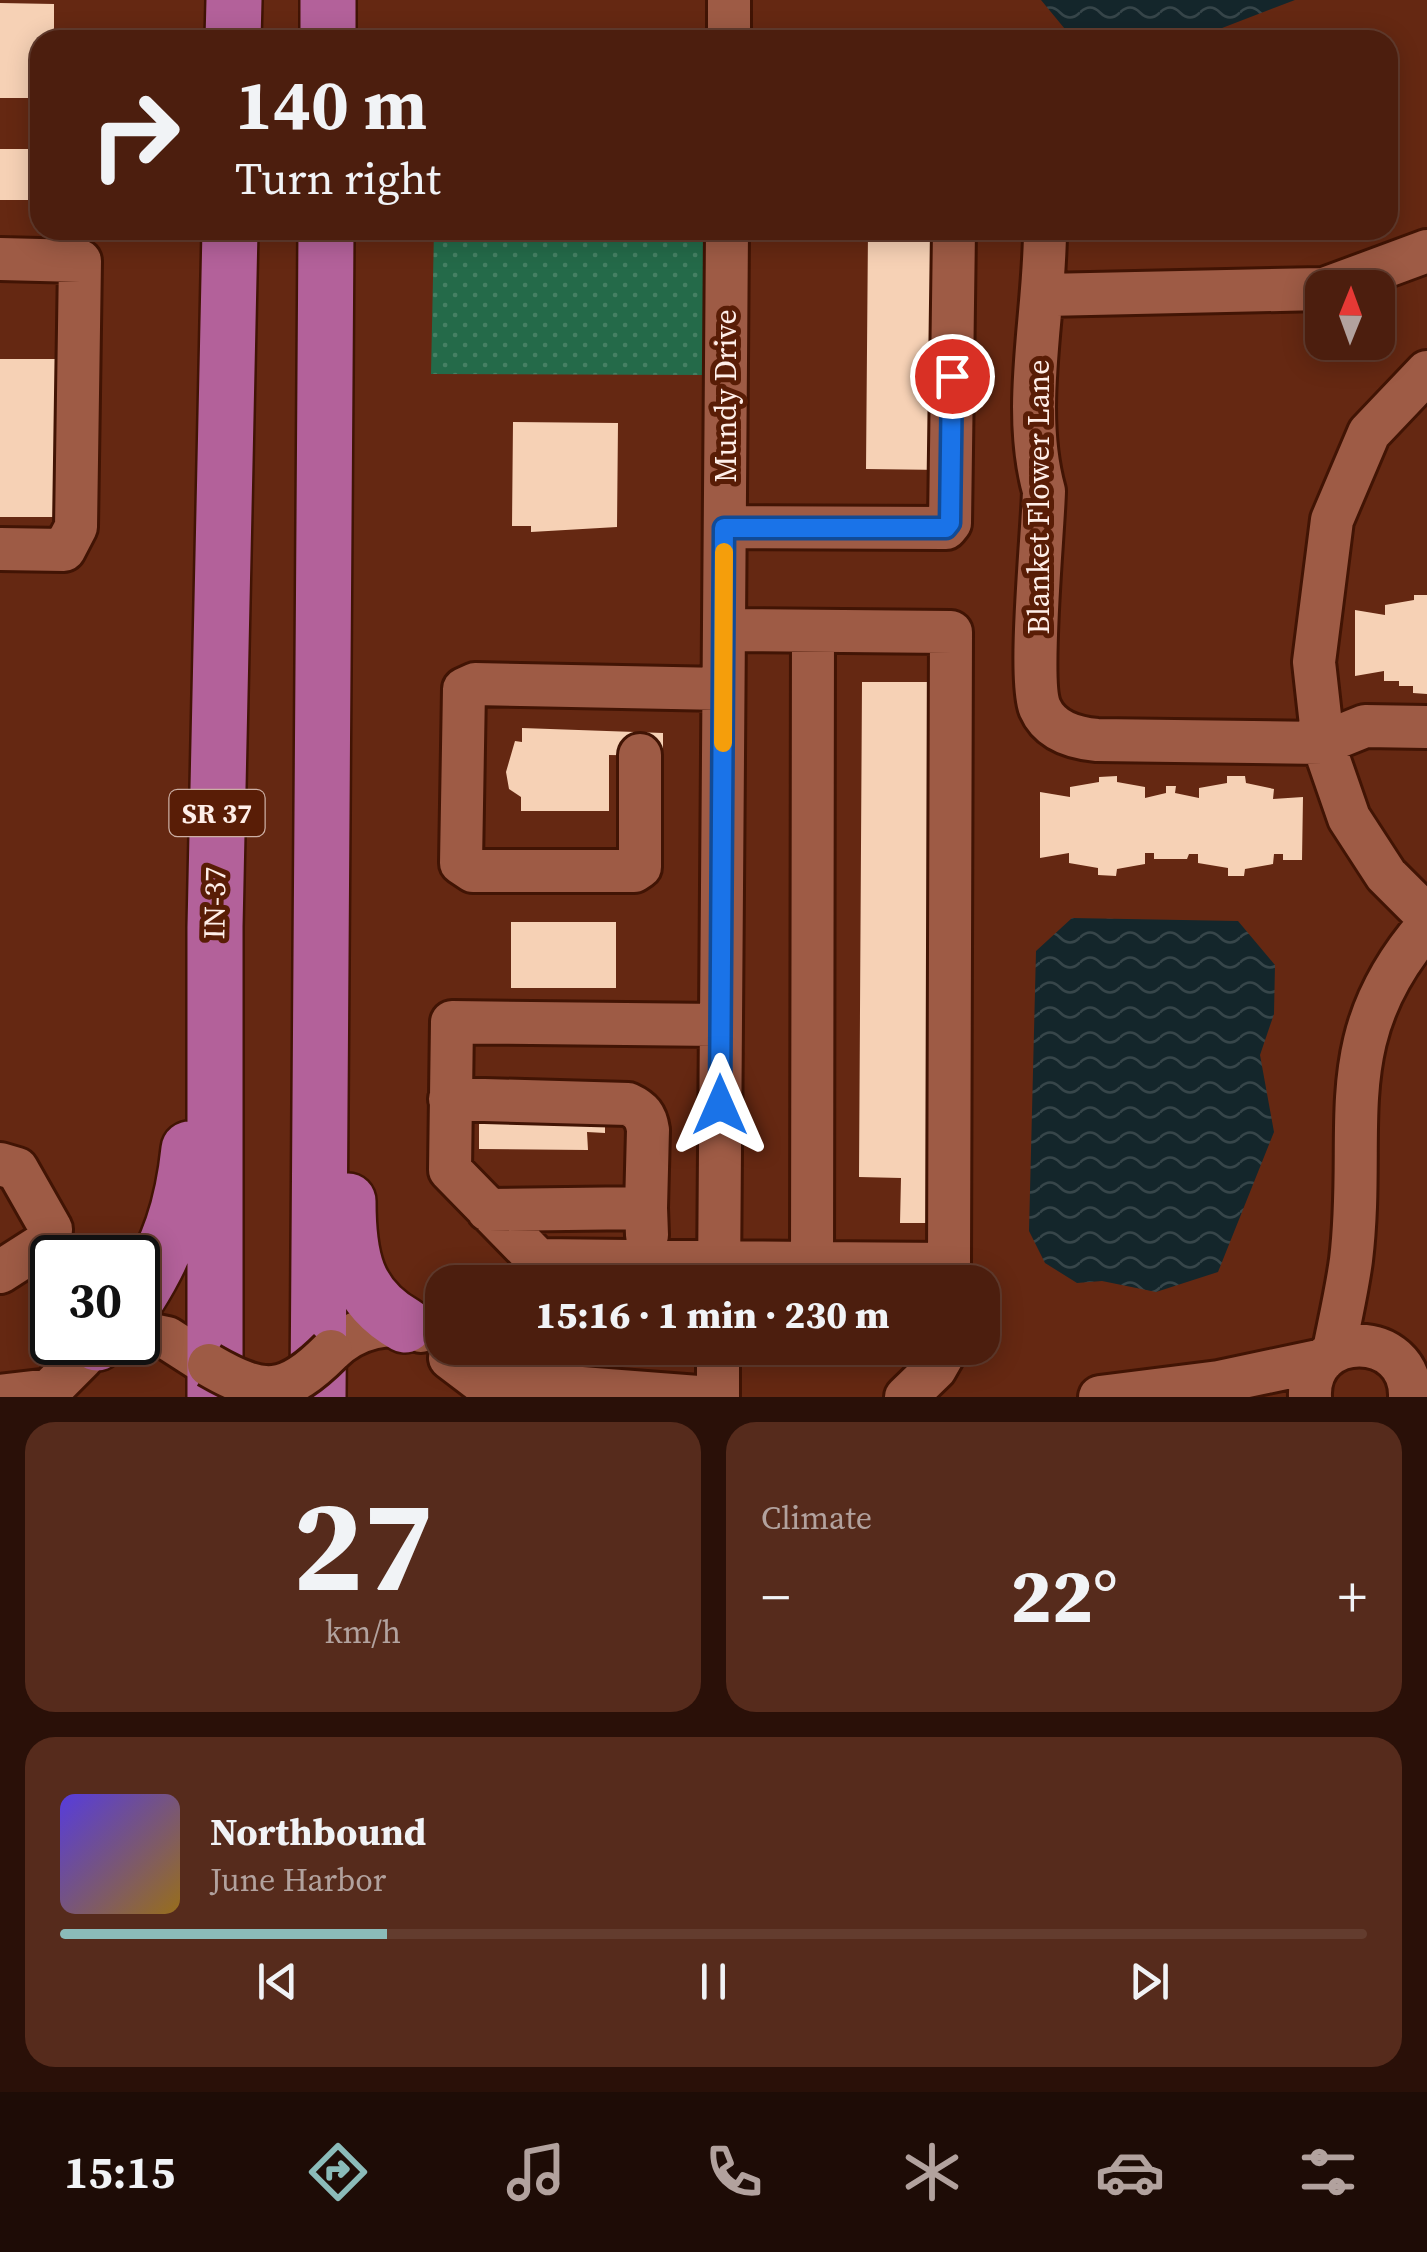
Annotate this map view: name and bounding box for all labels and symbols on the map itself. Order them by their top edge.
north arrow [1305,270,1395,360]
street label: Mundy Drive [705,309,746,483]
pin [910,334,995,419]
street label: Blanket Flower Lane [1018,360,1059,634]
road number: SR 37 [170,790,264,836]
street label: IN-37 [193,866,236,940]
position arrow [668,1053,772,1157]
speed limit sign: 30 [30,1235,160,1365]

